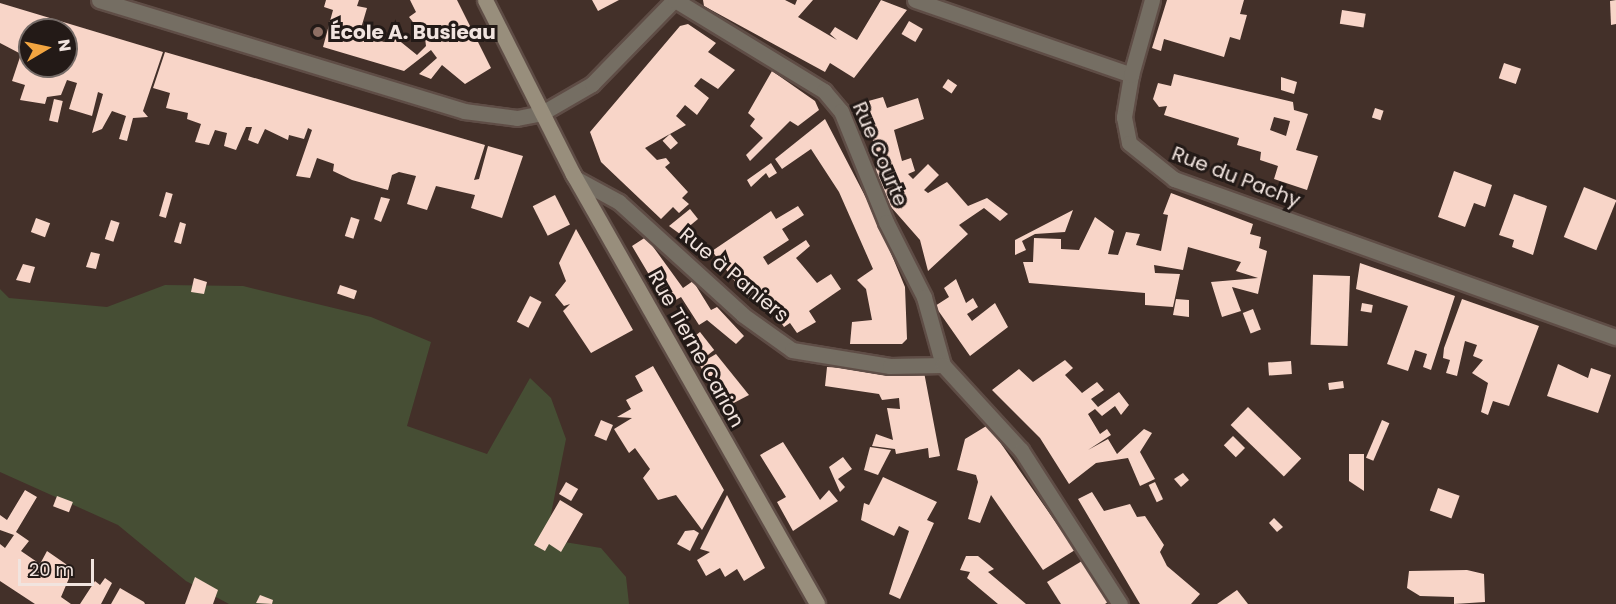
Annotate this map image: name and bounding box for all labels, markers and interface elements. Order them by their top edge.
north arrow [18,18,78,78]
place label: École A. Busieau [330,20,496,44]
marker: École A. Busieau [311,25,325,39]
text: N [52,38,77,53]
street label: Rue Courte [847,98,913,210]
street label: Rue du Pachy [1168,141,1304,213]
street label: Rue à Paniers [675,223,793,327]
street label: Rue Tierne Carion [643,266,749,432]
scale bar [21,547,98,585]
text: 20 m [29,557,74,582]

